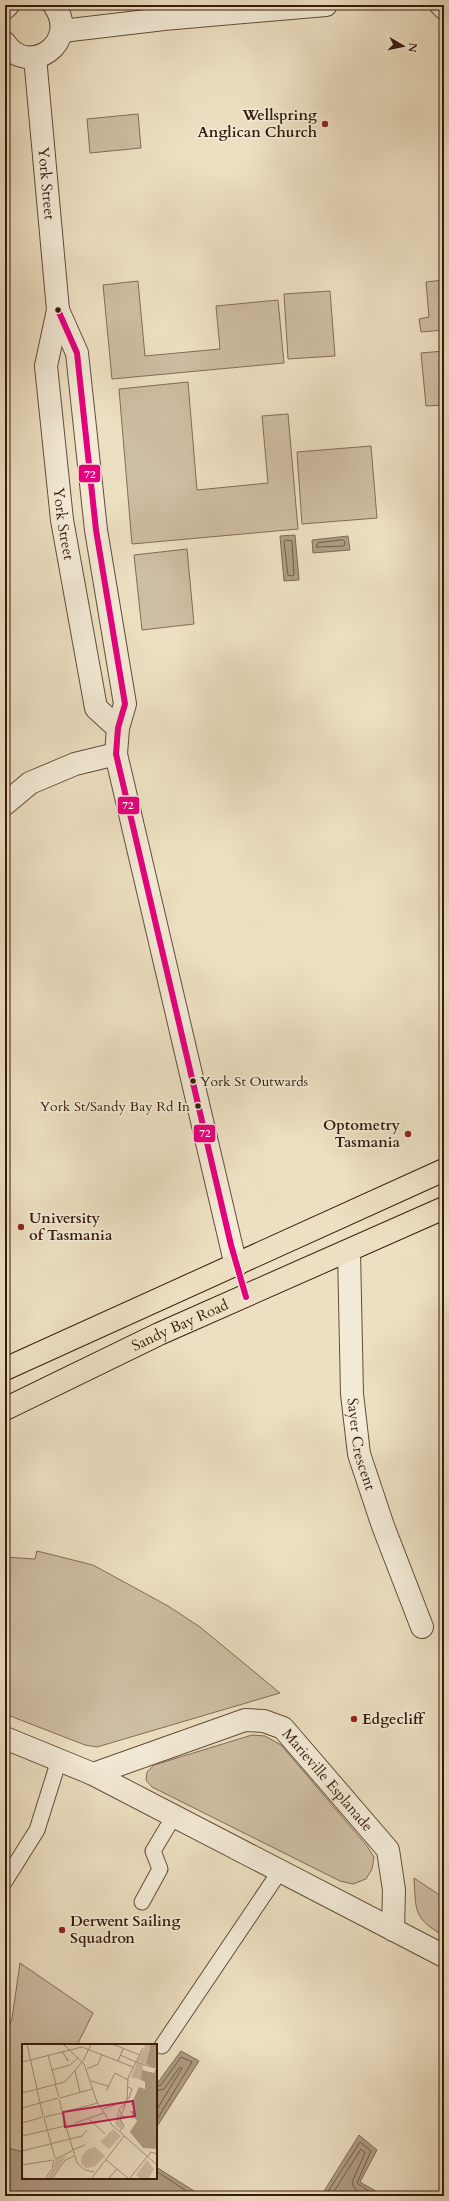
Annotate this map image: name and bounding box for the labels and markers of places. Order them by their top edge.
place label: Wellspring Anglican Church [197,105,318,142]
marker: Wellspring Anglican Church [320,119,330,129]
unlabelled marker [53,305,63,315]
place label: York St Outwards [200,1072,309,1091]
marker: York St Outwards [188,1076,198,1086]
place label: York St/Sandy Bay Rd In [40,1097,190,1116]
marker: York St/Sandy Bay Rd In [193,1101,203,1111]
place label: Optometry Tasmania [323,1115,401,1152]
marker: Optometry Tasmania [403,1129,413,1139]
place label: University of Tasmania [29,1208,113,1245]
marker: University of Tasmania [16,1222,26,1232]
place label: Edgecliff [362,1709,426,1729]
marker: Edgecliff [349,1714,359,1724]
place label: Derwent Sailing Squadron [70,1911,181,1948]
marker: Derwent Sailing Squadron [57,1925,67,1935]

